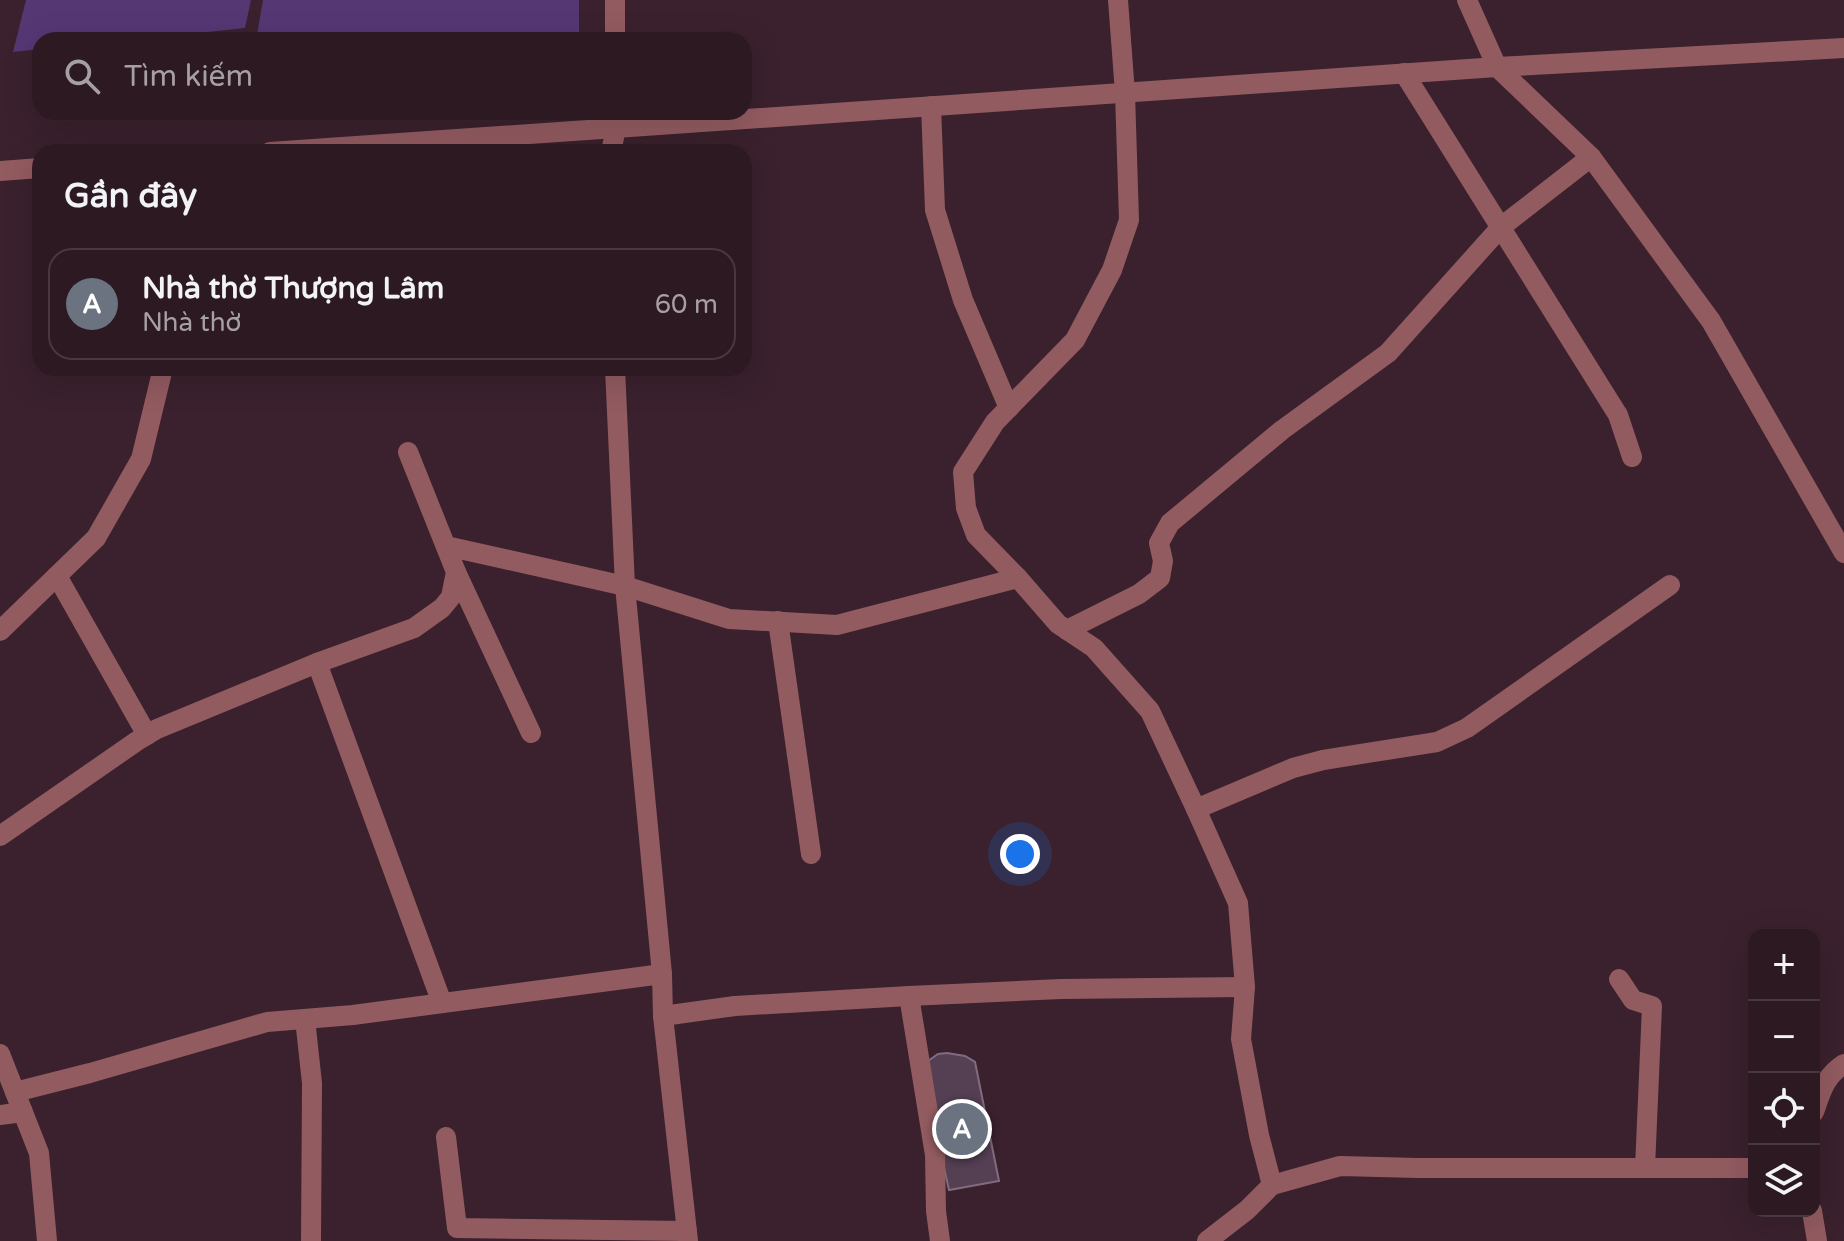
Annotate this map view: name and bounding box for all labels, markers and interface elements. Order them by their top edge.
search box [32,32,752,120]
icon: search [60,54,104,98]
text: Tìm kiếm [124,58,253,95]
text: Gần đây [64,176,197,217]
text: Nhà thờ Thượng Lâm [142,270,444,307]
text: A [82,289,102,320]
text: 60 m [655,289,718,320]
text: Nhà thờ [142,307,241,338]
your location [1000,834,1040,874]
map controls [1748,929,1820,1217]
button: + [1748,929,1820,1001]
button: − [1748,1001,1820,1073]
button: locate [1748,1073,1820,1145]
pin: A [936,1099,988,1159]
button: layers [1748,1145,1820,1217]

